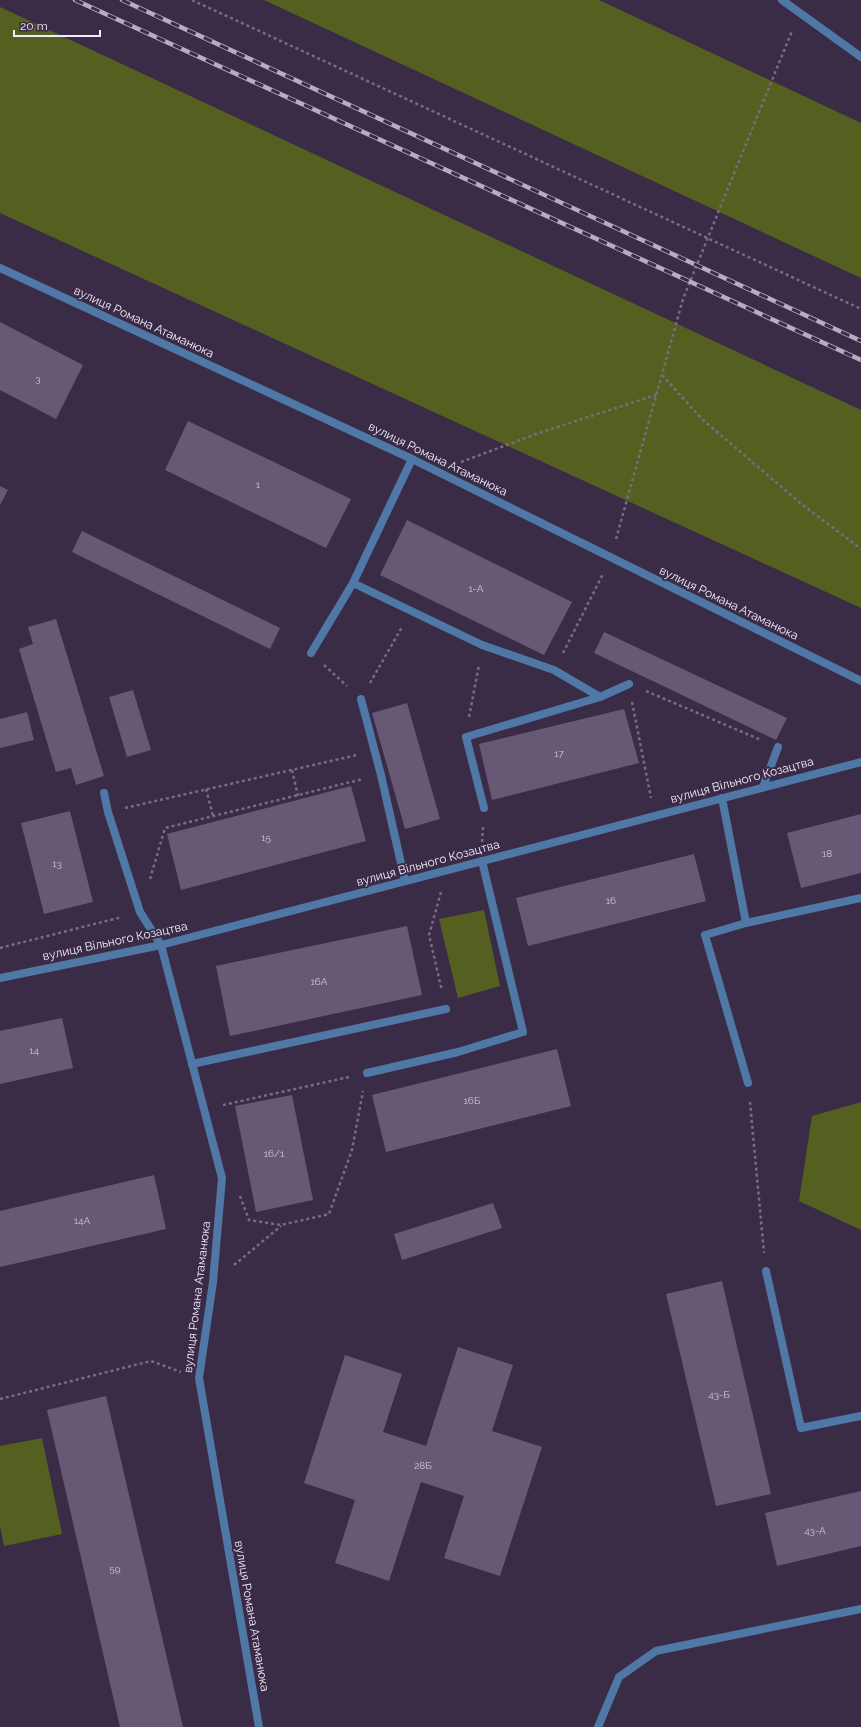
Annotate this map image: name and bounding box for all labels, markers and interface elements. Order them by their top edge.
scale bar [14,12,100,38]
text: 20 m [20,19,48,33]
street label: вулиця Романа Атаманюка [72,283,216,361]
house number: 3 [35,373,41,384]
street label: вулиця Романа Атаманюка [366,419,510,499]
house number: 1 [256,479,261,490]
street label: вулиця Романа Атаманюка [657,563,801,643]
house number: 1-А [468,583,484,594]
house number: 17 [554,748,564,759]
street label: вулиця Вільного Козацтва [669,754,815,806]
house number: 15 [261,832,271,843]
street label: вулиця Вільного Козацтва [355,837,501,889]
house number: 18 [822,848,832,859]
house number: 13 [52,858,62,869]
house number: 16 [606,895,616,906]
street label: вулиця Вільного Козацтва [41,919,189,963]
house number: 16А [311,976,328,987]
house number: 14 [29,1045,39,1056]
house number: 16Б [464,1095,481,1106]
house number: 16/1 [264,1148,285,1159]
house number: 14А [74,1215,90,1226]
street label: вулиця Романа Атаманюка [181,1220,213,1374]
house number: 43-Б [708,1389,730,1400]
house number: 28Б [414,1460,432,1471]
house number: 43-А [804,1525,826,1536]
street label: вулиця Романа Атаманюка [232,1540,272,1692]
house number: 59 [109,1563,121,1574]

